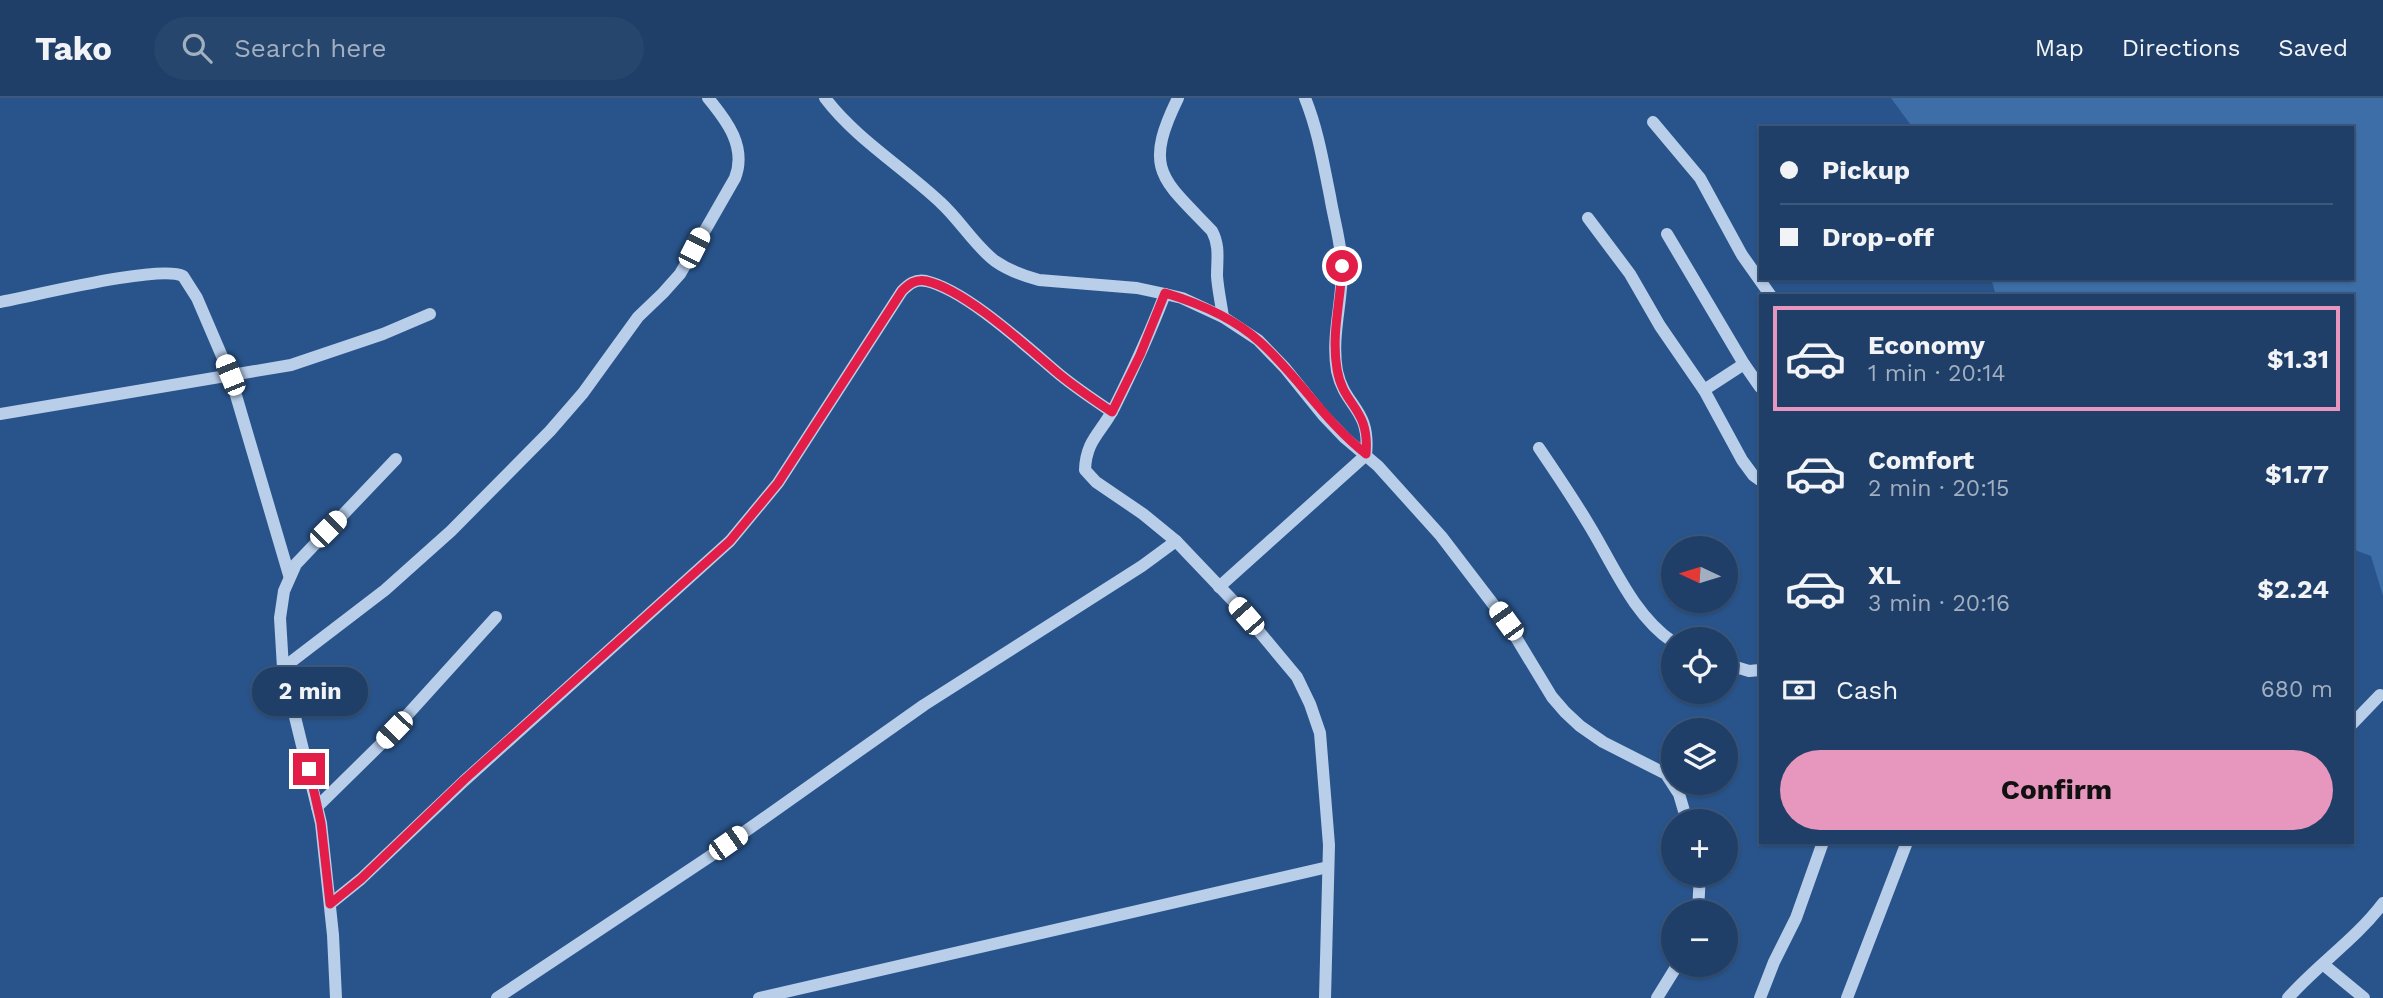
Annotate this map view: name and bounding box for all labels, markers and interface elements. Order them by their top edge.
search box [154,17,644,80]
text: Tako [35,29,112,68]
icon: search [178,29,216,67]
text: Search here [234,33,387,63]
text: Map [2035,34,2084,62]
text: Directions [2122,34,2240,62]
text: Saved [2278,34,2348,62]
text: Pickup [1822,155,1910,185]
text: Drop-off [1822,222,1934,252]
car [676,225,713,271]
route start [1326,250,1358,282]
icon: car [1784,327,1847,390]
text: Economy [1868,330,1985,360]
text: $1.31 [2267,344,2329,374]
car [213,352,248,398]
text: 1 min · 20:14 [1868,360,2006,387]
icon: car [1784,442,1847,505]
text: Comfort [1868,445,1974,475]
text: $1.77 [2265,459,2329,489]
text: 2 min · 20:15 [1868,475,2009,502]
car [306,507,351,551]
north arrow [1661,536,1738,612]
map controls [1661,536,1738,977]
icon: car [1784,557,1847,620]
text: XL [1868,560,1901,590]
text: $2.24 [2257,574,2329,604]
text: 3 min · 20:16 [1868,590,2010,617]
car [1225,593,1268,639]
car [1486,598,1527,644]
button: locate [1661,627,1738,704]
callout: 2 min [251,668,367,716]
icon: cash [1780,671,1818,709]
text: Cash [1836,675,1898,705]
text: 680 m [2261,676,2333,703]
text: 2 min [279,678,341,705]
car [372,708,417,752]
button: layers [1661,718,1738,795]
button: Confirm [1780,750,2333,830]
route end [293,753,325,785]
button: + [1661,809,1738,886]
car [705,822,752,864]
button: − [1661,900,1738,977]

